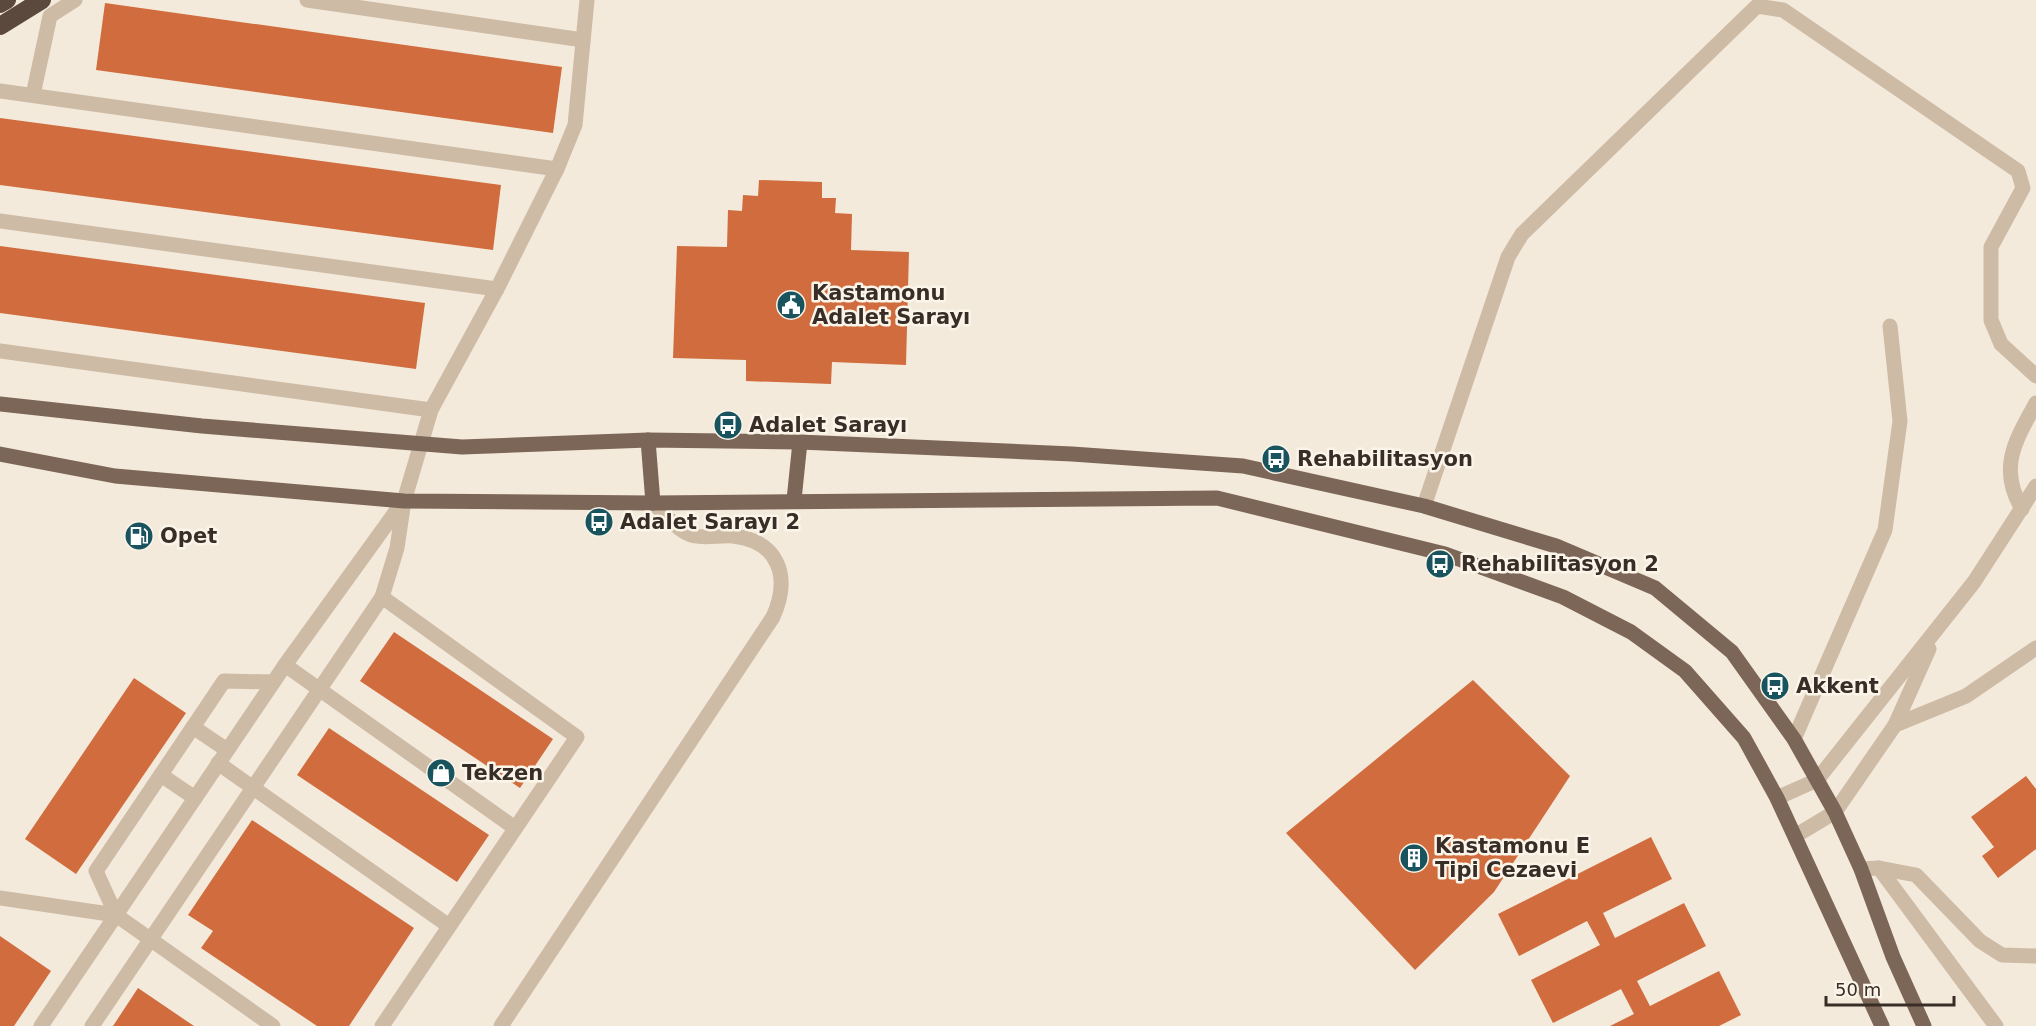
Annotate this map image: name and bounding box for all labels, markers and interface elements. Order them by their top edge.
place label: Kastamonu Adalet Sarayı [812,281,970,329]
public building icon: Kastamonu Adalet Sarayı [775,289,807,321]
bus stop icon: Adalet Sarayı [712,409,744,441]
place label: Adalet Sarayı [749,413,907,437]
bus stop icon: Rehabilitasyon [1260,443,1292,475]
place label: Rehabilitasyon [1297,447,1473,471]
bus stop icon: Adalet Sarayı 2 [583,506,615,538]
place label: Adalet Sarayı 2 [620,510,800,534]
fuel station icon: Opet [123,520,155,552]
place label: Opet [160,524,217,548]
bus stop icon: Rehabilitasyon 2 [1424,548,1456,580]
place label: Rehabilitasyon 2 [1461,552,1659,576]
bus stop icon: Akkent [1759,670,1791,702]
place label: Akkent [1796,674,1879,698]
shop icon: Tekzen [425,757,457,789]
place label: Tekzen [462,761,543,785]
place label: Kastamonu E Tipi Cezaevi [1435,834,1590,882]
building icon: Kastamonu E Tipi Cezaevi [1398,842,1430,874]
scale bar [1826,969,1954,1007]
text: 50 m [1835,979,1881,1000]

